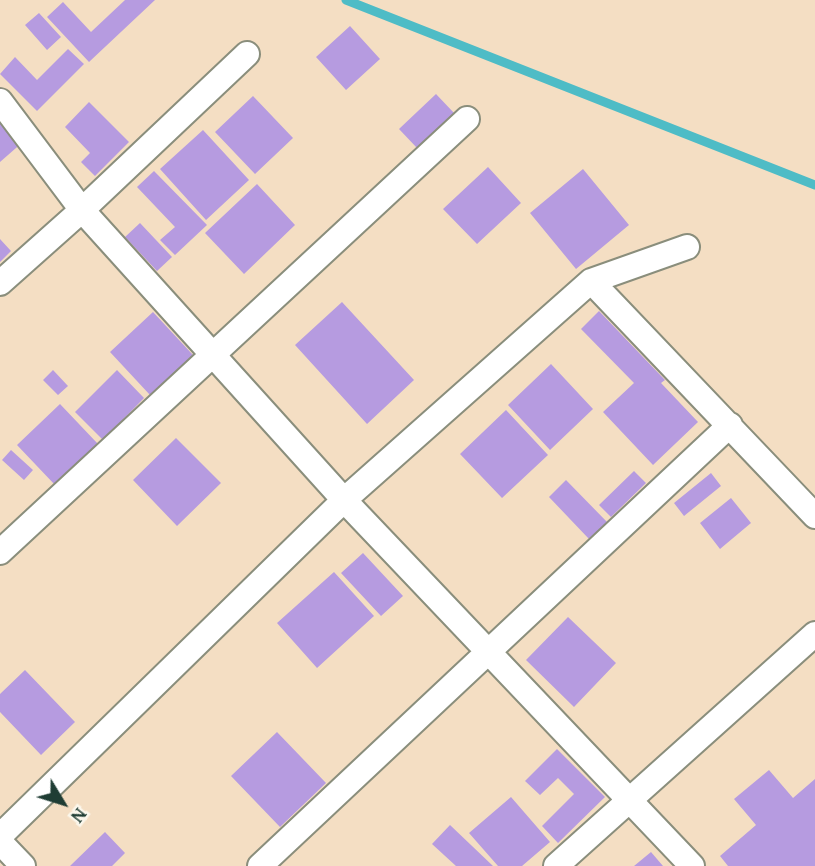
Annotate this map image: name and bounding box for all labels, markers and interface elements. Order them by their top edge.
north arrow [28,768,98,838]
text: N [65,802,94,830]

